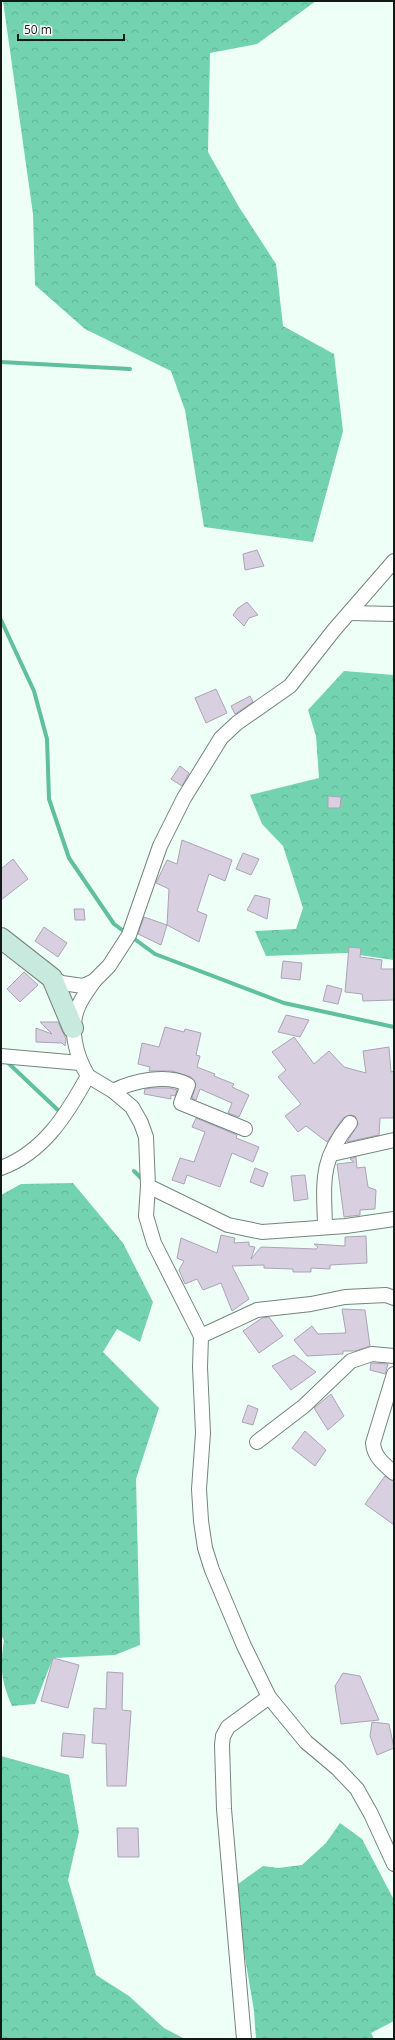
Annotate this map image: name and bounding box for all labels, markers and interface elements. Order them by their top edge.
scale bar [18,16,124,42]
text: 50 m [24,21,52,38]

